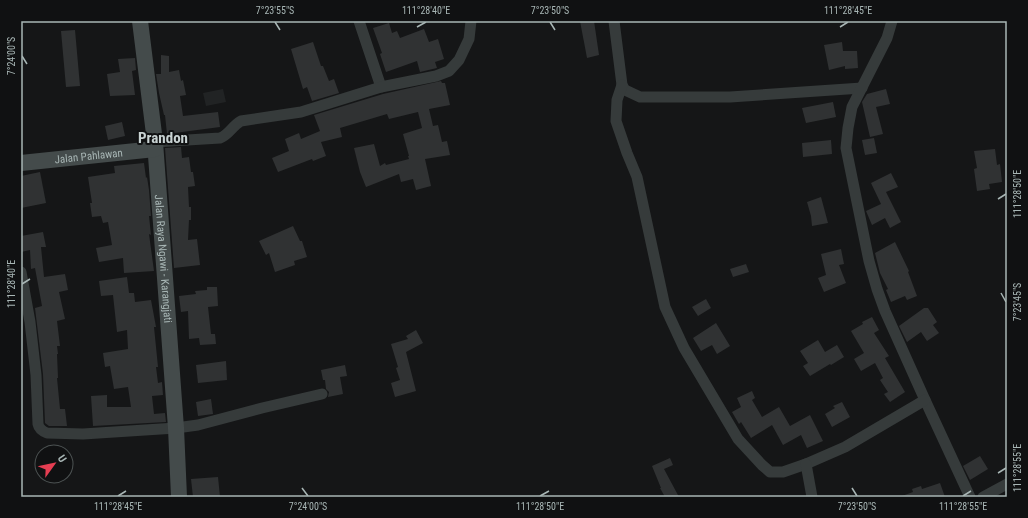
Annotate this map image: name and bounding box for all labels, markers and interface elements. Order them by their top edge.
text: 7°23'55"S [256,5,294,16]
text: 111°28'40"E [402,5,450,16]
text: 7°23'50"S [531,5,569,16]
text: 111°28'45"E [824,5,872,16]
text: 7°24'00"S [6,37,17,75]
district label: Prandon [138,129,188,147]
street label: Jalan Pahlawan [54,146,123,166]
text: 111°28'50"E [1012,170,1023,218]
street label: Jalan Raya Ngawi - Karangjati [152,194,175,323]
text: 111°28'40"E [6,260,17,308]
text: 7°23'45"S [1012,283,1023,321]
north arrow [34,444,74,484]
text: 111°28'55"E [1012,444,1023,492]
text: U [55,453,69,465]
text: 111°28'45"E [94,501,142,512]
text: 7°24'00"S [289,501,327,512]
text: 111°28'50"E [516,501,564,512]
text: 7°23'50"S [838,501,876,512]
text: 111°28'55"E [939,501,987,512]

